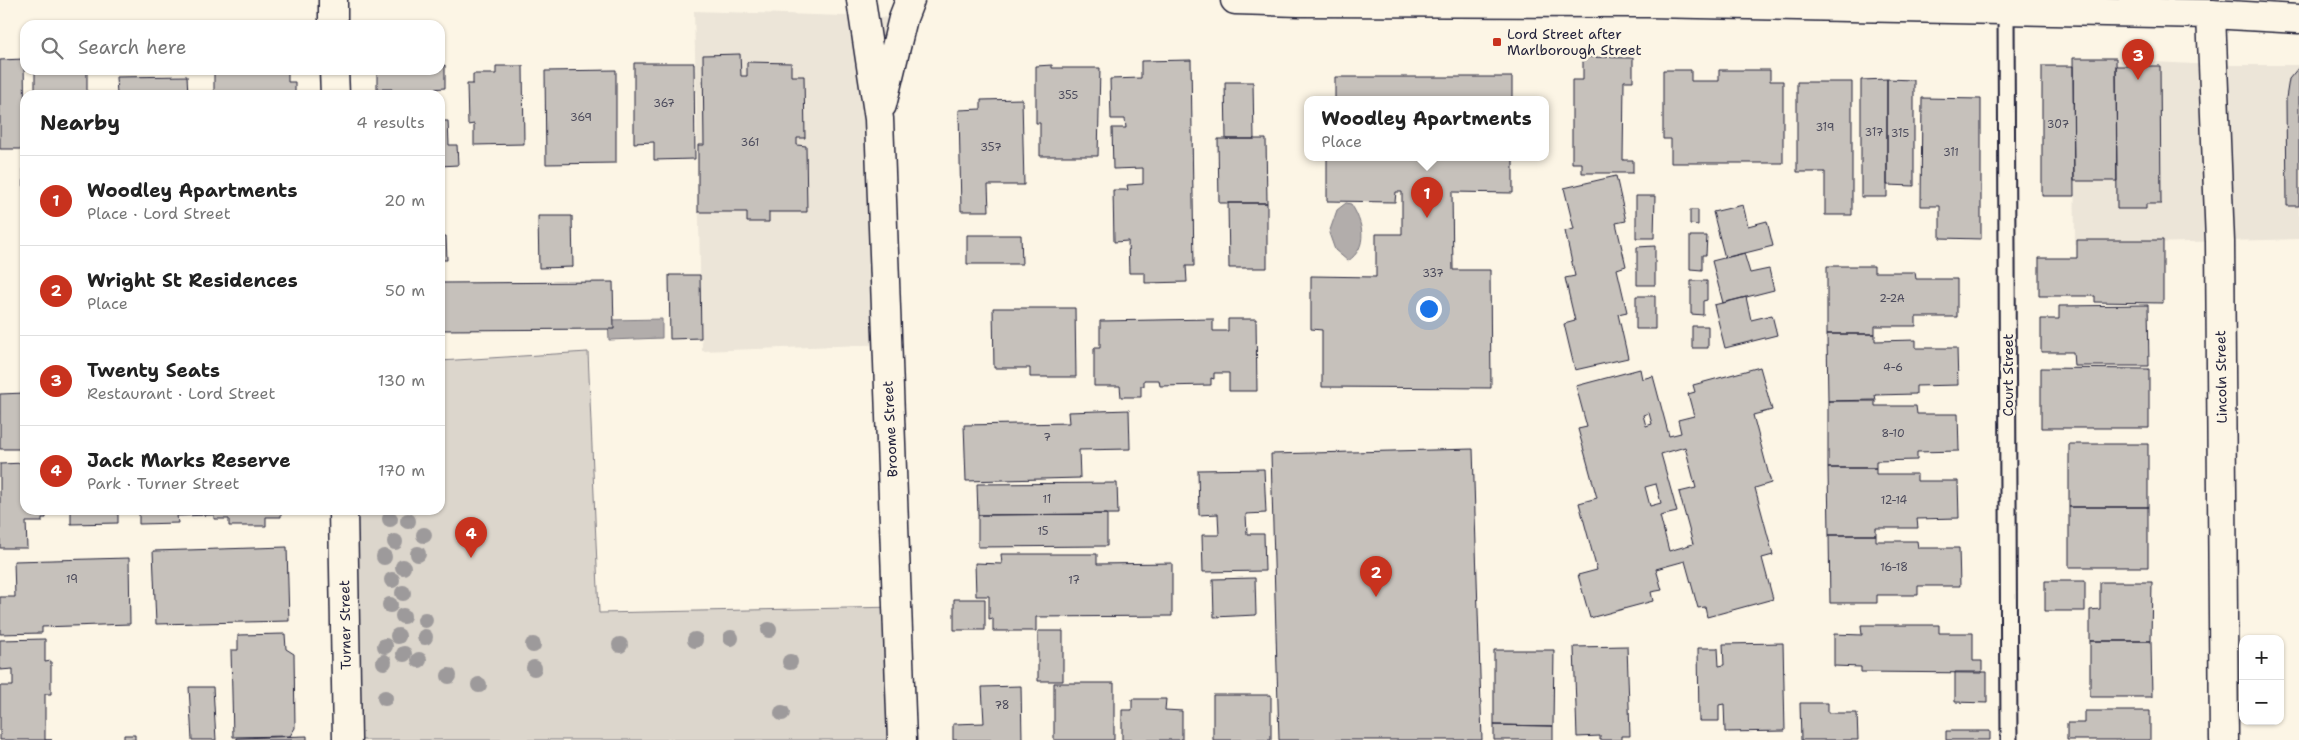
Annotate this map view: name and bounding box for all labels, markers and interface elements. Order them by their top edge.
search box [20,20,445,75]
place label: Lord Street after Marlborough Street [1507,25,1642,59]
icon: search [38,34,66,62]
text: Search here [78,35,187,60]
marker: Lord Street after Marlborough Street [1491,36,1503,48]
pin: 3 [2122,39,2154,80]
house number: 355 [1058,88,1079,103]
house number: 367 [653,96,675,111]
popup [1304,96,1549,161]
text: Woodley Apartments [1321,106,1532,131]
text: Nearby [40,109,120,137]
house number: 369 [570,110,592,125]
text: 4 results [356,112,425,133]
house number: 307 [2047,117,2069,132]
house number: 319 [1816,120,1834,135]
house number: 317 [1865,125,1884,140]
house number: 315 [1891,126,1909,141]
text: Place [1321,131,1362,152]
house number: 361 [741,135,759,150]
house number: 357 [980,140,1002,155]
house number: 311 [1943,145,1959,160]
pin: 1 [1411,177,1443,218]
text: Woodley Apartments [87,178,298,203]
text: 1 [52,190,60,211]
text: 20 m [384,190,425,211]
text: Place · Lord Street [87,203,231,224]
house number: 337 [1422,266,1444,281]
text: Wright St Residences [87,268,298,293]
text: 2 [50,280,62,301]
text: 50 m [385,280,425,301]
house number: 2-2A [1879,291,1905,306]
text: Place [87,293,128,314]
your location [1416,296,1442,322]
street label: Lincoln Street [2211,330,2231,424]
street label: Court Street [1999,334,2017,416]
text: Twenty Seats [87,358,220,383]
house number: 4-6 [1883,360,1903,375]
text: 3 [50,370,62,391]
text: 130 m [378,370,425,391]
street label: Broome Street [878,380,902,478]
text: Restaurant · Lord Street [87,383,276,404]
house number: 8-10 [1881,426,1905,441]
house number: 7 [1043,430,1051,445]
text: Jack Marks Reserve [87,448,291,473]
text: 4 [50,460,62,481]
text: 170 m [378,460,425,481]
text: Park · Turner Street [87,473,240,494]
house number: 11 [1043,492,1051,507]
house number: 12-14 [1881,493,1908,508]
pin: 4 [455,517,487,558]
house number: 15 [1037,524,1049,539]
pin: 2 [1360,556,1392,597]
house number: 16-18 [1880,560,1908,575]
house number: 19 [66,572,78,587]
house number: 17 [1068,573,1080,588]
street label: Turner Street [335,580,355,670]
map controls [2239,635,2284,725]
button: + [2239,635,2284,680]
button: − [2239,680,2284,725]
house number: 78 [995,698,1009,713]

